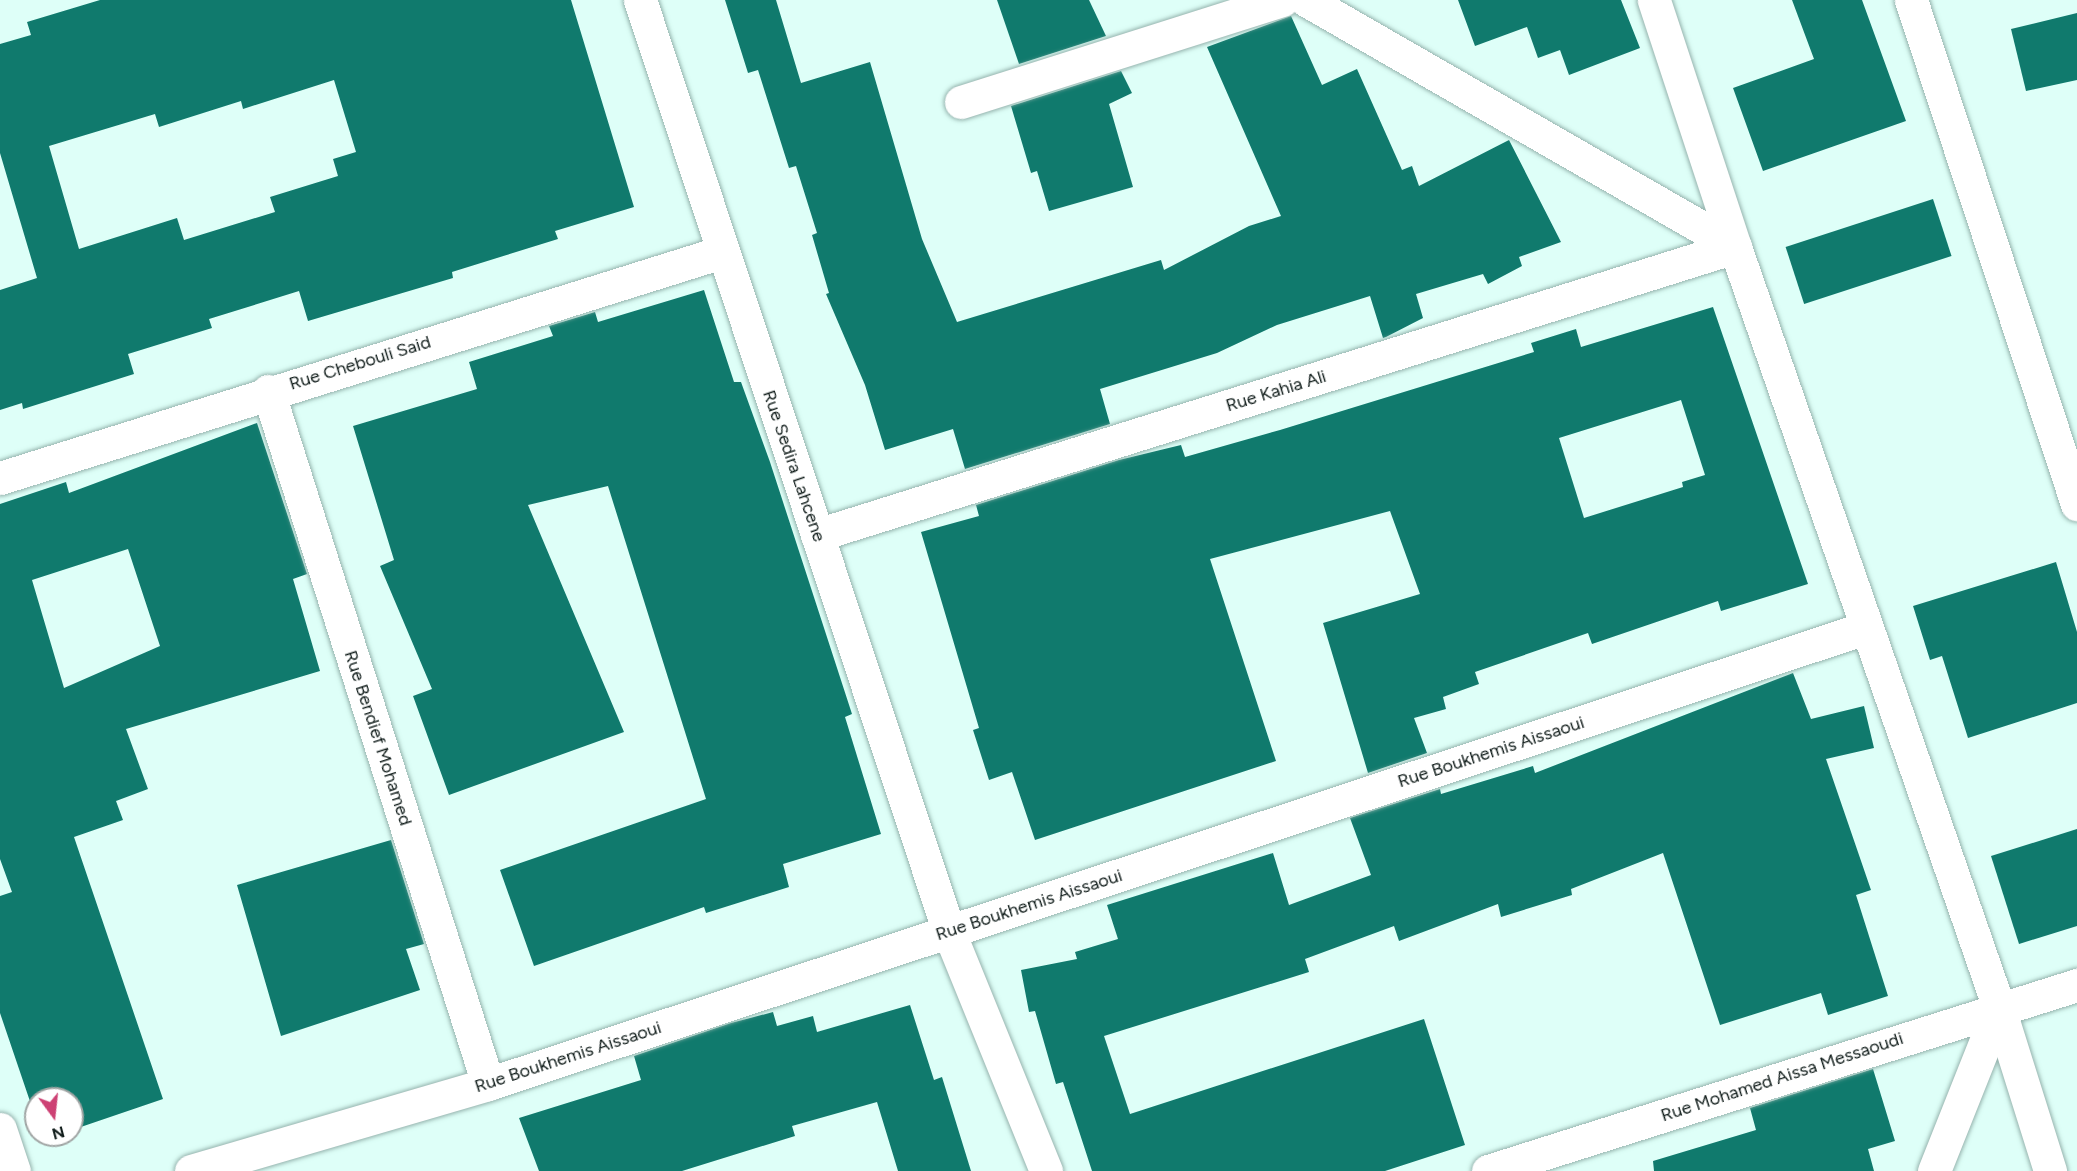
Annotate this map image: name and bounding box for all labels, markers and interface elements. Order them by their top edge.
street label: Rue Chebouli Said [287,331,433,395]
street label: Rue Kahia Ali [1223,366,1329,416]
street label: Rue Sedira Lahcene [758,387,830,545]
street label: Rue Bendief Mohamed [340,648,416,828]
street label: Rue Boukhemis Aissaoui [1395,712,1587,792]
street label: Rue Boukhemis Aissaoui [933,865,1125,945]
street label: Rue Boukhemis Aissaoui [472,1017,664,1097]
street label: Rue Mohamed Aissa Messaoudi [1658,1028,1906,1126]
north arrow [24,1087,84,1147]
text: N [50,1122,67,1144]

